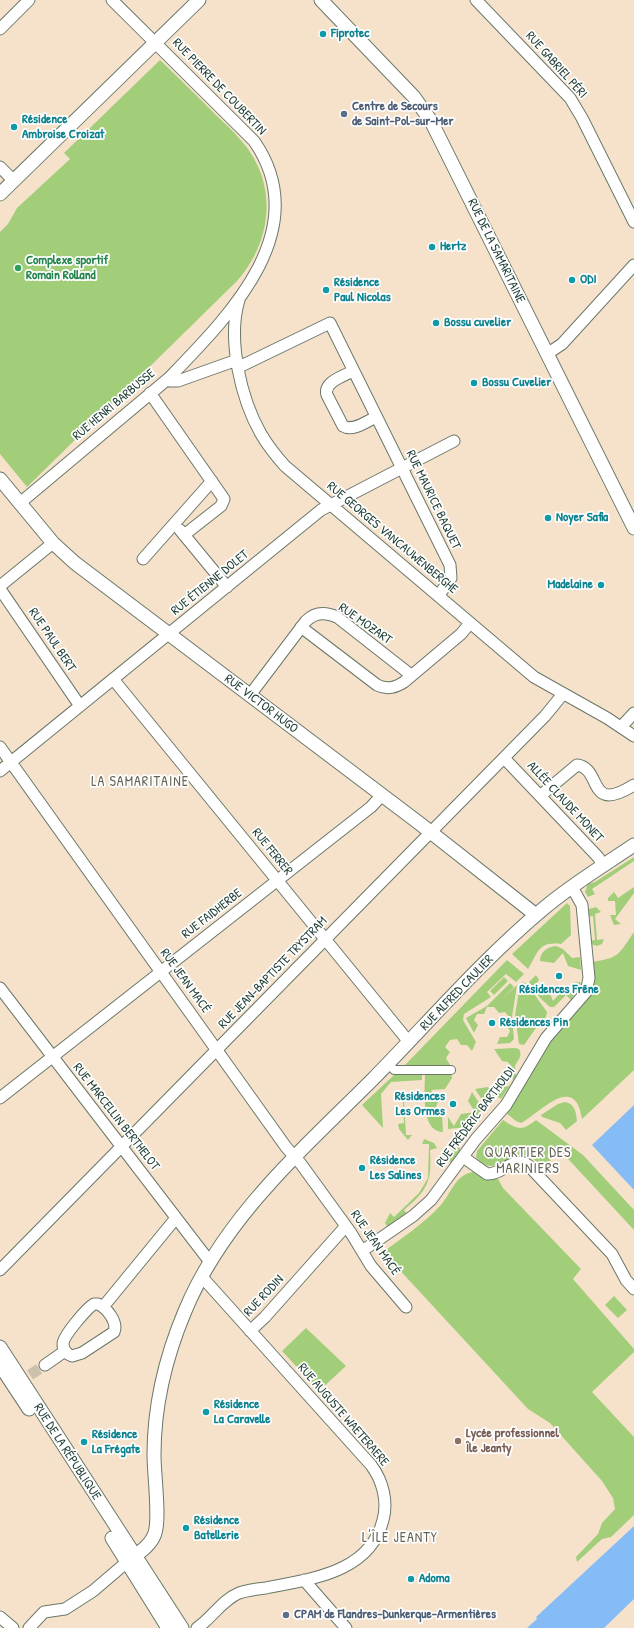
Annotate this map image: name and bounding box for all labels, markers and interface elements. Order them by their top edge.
place label: Fiprotec [331,26,369,42]
street label: RUE GABRIEL PÉRI [522,28,590,102]
marker: Fiprotec [318,29,328,39]
street label: RUE PIERRE DE COUBERTIN [169,36,269,138]
place label: Centre de Secours de Saint-Pol-sur-Mer [352,99,453,130]
marker: Centre de Secours de Saint-Pol-sur-Mer [339,109,349,119]
place label: Résidence Ambroise Croizat [22,112,104,143]
marker: Résidence Ambroise Croizat [9,122,19,132]
street label: RUE DE LA SAMARITAINE [464,196,528,306]
place label: Hertz [440,239,466,255]
marker: Hertz [427,242,437,252]
place label: Complexe sportif Romain Rolland [26,253,108,284]
marker: Complexe sportif Romain Rolland [13,263,23,273]
place label: ODI [580,272,596,288]
place label: Résidence Paul Nicolas [334,275,391,306]
marker: ODI [567,275,577,285]
marker: Résidence Paul Nicolas [321,285,331,295]
place label: Bossu cuvelier [444,315,511,331]
marker: Bossu cuvelier [431,318,441,328]
street label: RUE HENRI BARBUSSE [70,366,158,444]
place label: Bossu Cuvelier [482,375,551,391]
marker: Bossu Cuvelier [469,378,479,388]
street label: RUE MAURICE BAQUET [402,448,464,552]
street label: RUE GEORGES VANCAUWENBERGHE [323,479,461,597]
place label: Noyer Safia [556,510,608,526]
marker: Noyer Safia [543,513,553,523]
street label: RUE ÉTIENNE DOLET [168,547,252,619]
place label: Madelaine [547,577,593,593]
marker: Madelaine [596,580,606,590]
street label: RUE MOZART [335,600,395,648]
street label: RUE PAUL BERT [25,605,79,675]
street label: RUE VICTOR HUGO [221,671,301,737]
street label: ALLÉE CLAUDE MONET [524,758,606,846]
district label: LA SAMARITAINE [91,774,189,790]
street label: RUE FERRER [248,825,296,879]
street label: RUE FAIDHERBE [179,886,245,942]
street label: RUE JEAN-BAPTISTE TRYSTRAM [215,914,331,1032]
street label: RUE JEAN MACÉ [156,946,214,1016]
street label: RUE ALFRED CAULIER [417,952,497,1034]
marker: Résidences Frêne [554,971,564,981]
place label: Résidences Frêne [519,982,599,998]
place label: Résidences Pin [500,1015,568,1031]
marker: Résidences Pin [487,1018,497,1028]
street label: RUE MARCELLIN BERTHELOT [69,1060,163,1174]
street label: RUE FRÉDÉRIC BARTHOLDI [433,1064,519,1170]
place label: Résidences Les Ormes [395,1089,445,1120]
marker: Résidences Les Ormes [448,1099,458,1109]
district label: QUARTIER DES MARINIERS [485,1145,571,1178]
place label: Résidence Les Salines [370,1153,421,1184]
marker: Résidence Les Salines [357,1163,367,1173]
street label: RUE JEAN MACÉ [347,1208,403,1278]
street label: RUE RODIN [241,1272,287,1320]
street label: RUE AUGUSTE WAETERAERE [294,1360,392,1470]
place label: Résidence La Caravelle [214,1397,270,1428]
street label: RUE DE LA RÉPUBLIQUE [30,1401,104,1503]
marker: Résidence La Caravelle [201,1407,211,1417]
place label: Lycée professionnel Île Jeanty [466,1426,559,1457]
place label: Résidence La Frégate [92,1427,141,1458]
marker: Lycée professionnel Île Jeanty [453,1436,463,1446]
marker: Résidence La Frégate [79,1437,89,1447]
place label: Résidence Batellerie [194,1513,239,1544]
marker: Résidence Batellerie [181,1523,191,1533]
district label: L'ÎLE JEANTY [362,1530,438,1546]
place label: Adoma [419,1571,450,1587]
marker: Adoma [406,1574,416,1584]
place label: CPAM de Flandres-Dunkerque-Armentières [294,1607,496,1623]
marker: CPAM de Flandres-Dunkerque-Armentières [281,1610,291,1620]

